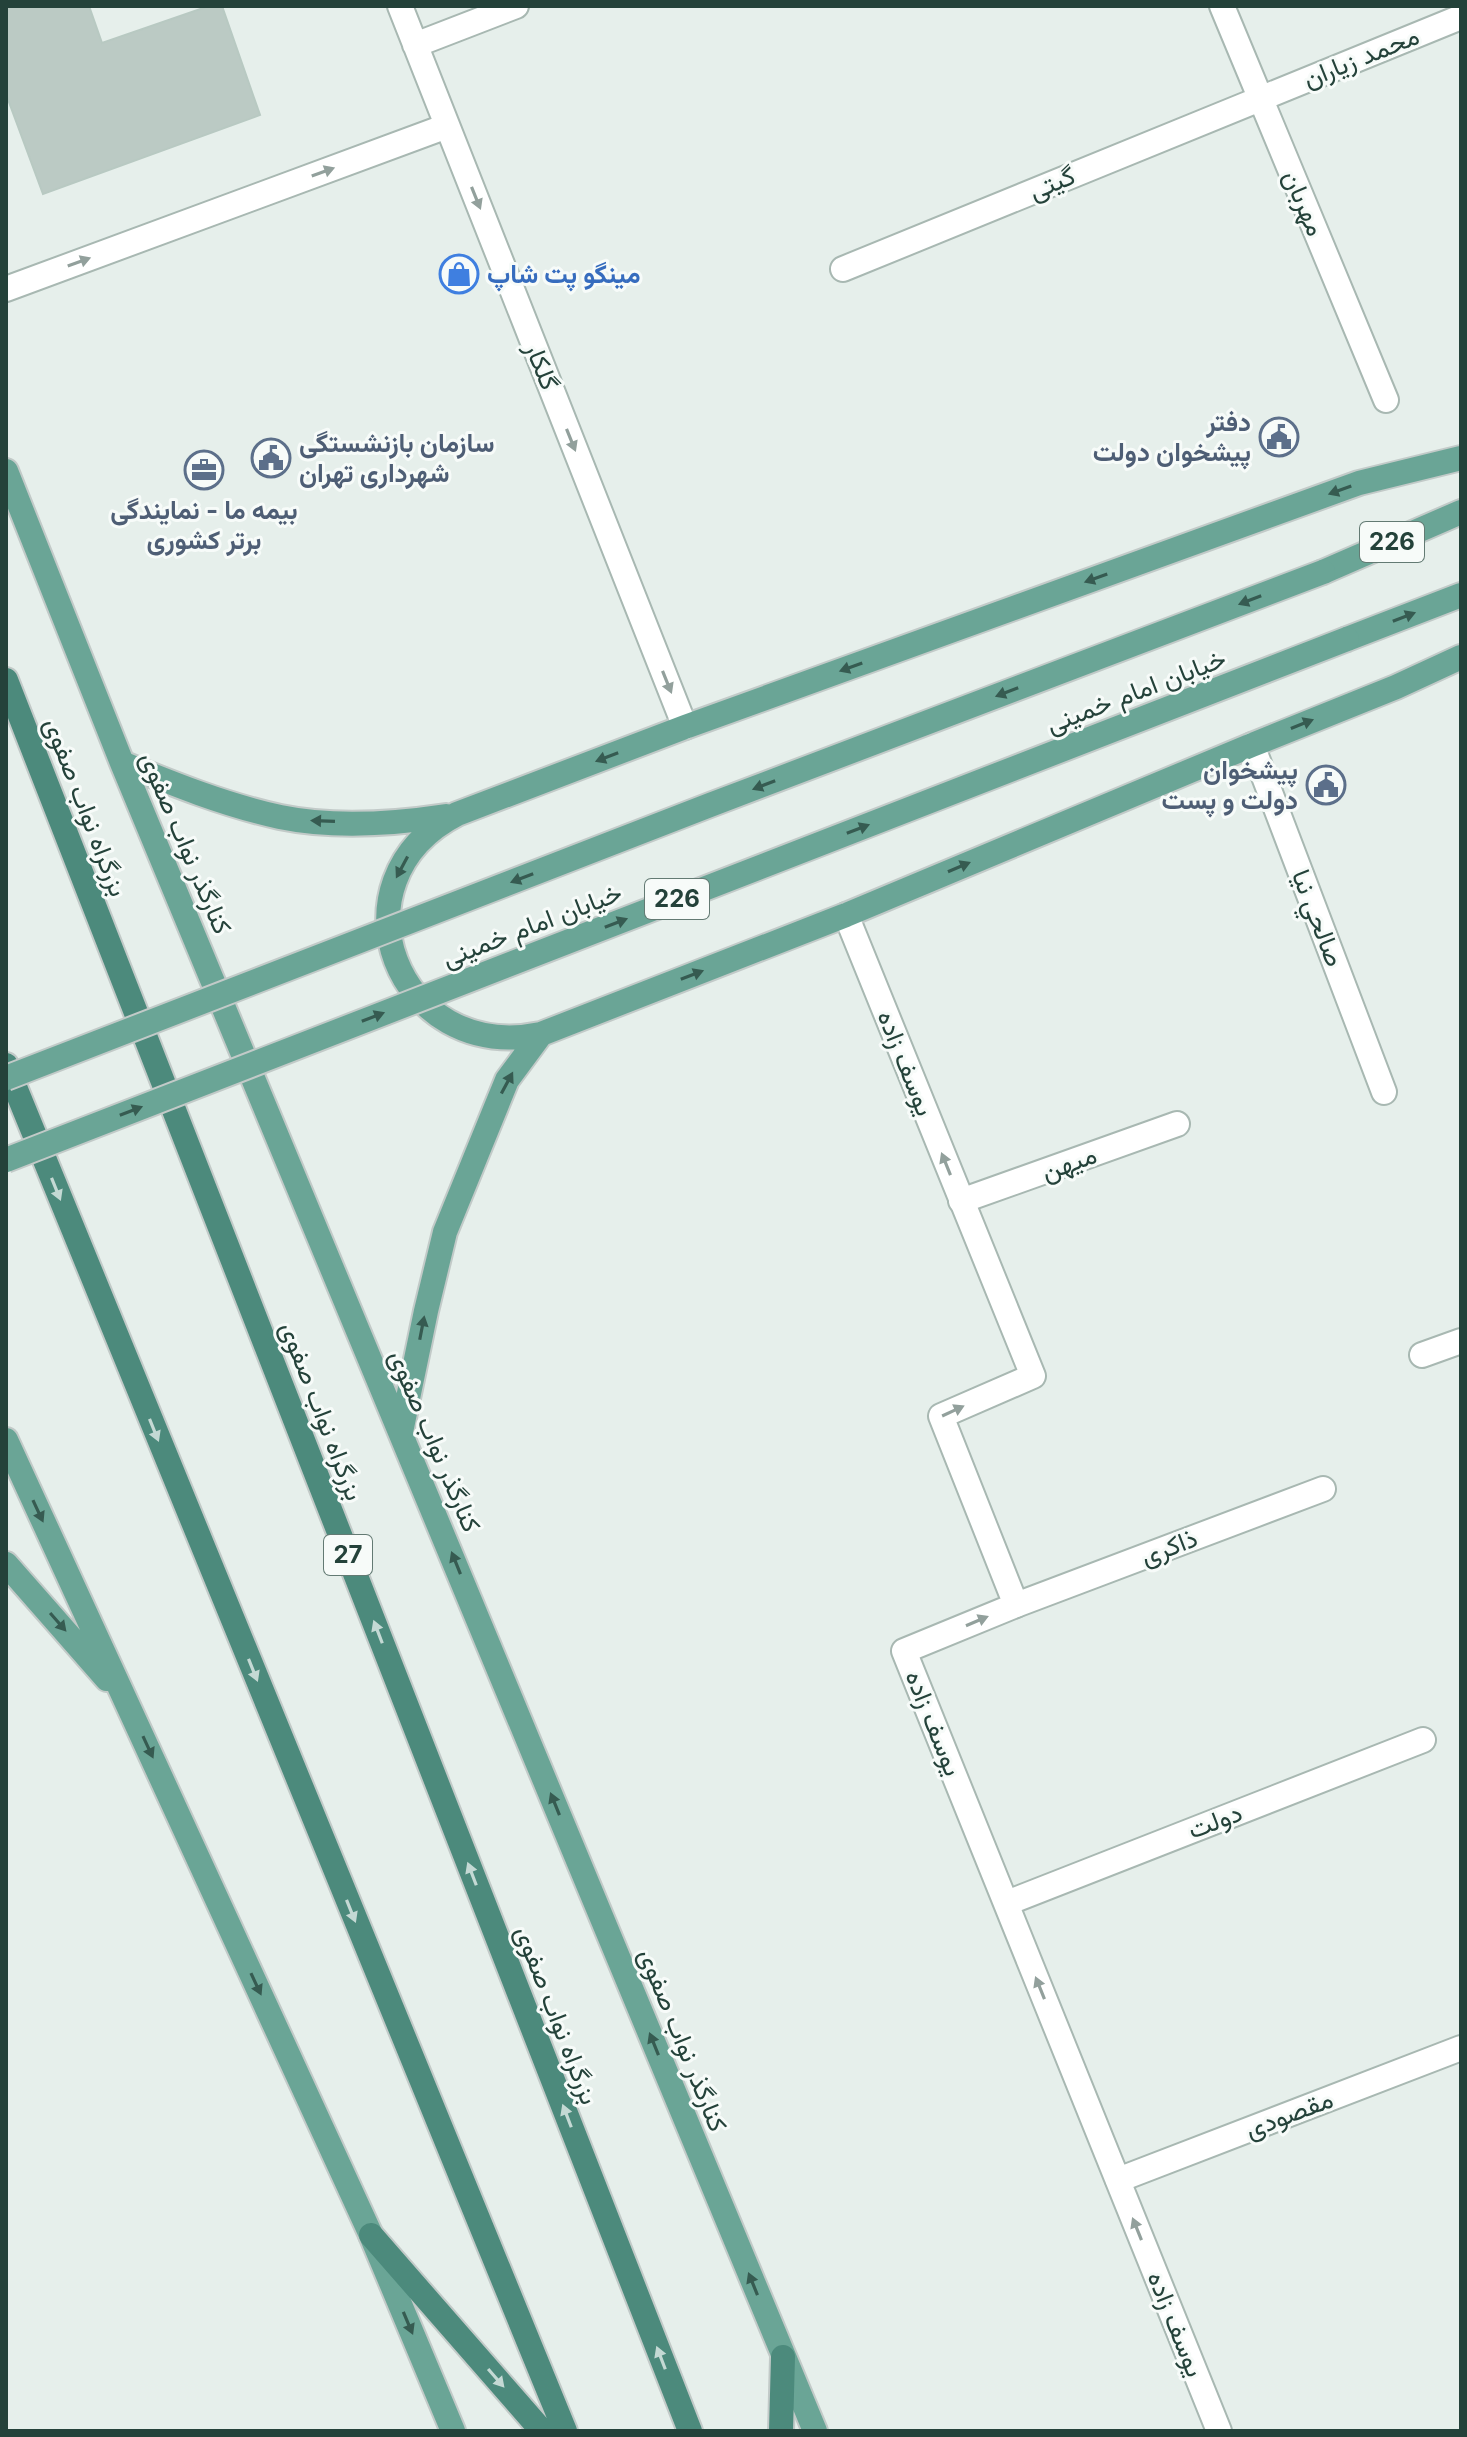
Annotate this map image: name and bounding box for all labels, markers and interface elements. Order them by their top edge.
street label: محمد زیاران [1298,19,1424,95]
street label: گیتی [1024,159,1080,207]
one-way arrow [311,165,335,177]
street label: مهربان [1276,165,1332,241]
one-way arrow [470,186,483,210]
shop icon: مینگو پت شاپ [438,253,480,295]
one-way arrow [67,255,91,267]
place label: مینگو پت شاپ [487,258,641,292]
street label: گلکار [518,336,566,395]
place label: دفتر پیشخوان دولت [1093,406,1251,470]
public building icon: دفتر پیشخوان دولت [1258,416,1300,458]
place label: سازمان بازنشستگی شهرداری تهران [299,427,494,489]
one-way arrow [565,428,578,452]
public building icon: سازمان بازنشستگی شهرداری تهران [250,437,292,479]
office icon: بیمه ما - نمایندگی برتر کشوری [183,449,225,491]
one-way arrow [1328,484,1352,497]
place label: بیمه ما - نمایندگی برتر کشوری [110,494,298,556]
road number: 226 [1360,522,1424,562]
one-way arrow [1083,573,1107,585]
one-way arrow [1238,594,1262,607]
one-way arrow [1392,610,1416,623]
street label: خیابان امام خمینی [1042,642,1231,741]
one-way arrow [839,661,863,673]
one-way arrow [661,670,674,694]
one-way arrow [995,686,1019,699]
street label: بزرگراه نواب صفوی [37,713,135,901]
one-way arrow [1290,718,1314,731]
street label: کنارگذر نواب صفوی [133,747,239,939]
one-way arrow [595,751,619,764]
place label: پیشخوان دولت و پست [1162,754,1298,818]
public building icon: پیشخوان دولت و پست [1305,764,1347,806]
one-way arrow [752,779,776,792]
one-way arrow [310,815,335,828]
one-way arrow [846,822,870,835]
one-way arrow [396,856,410,878]
one-way arrow [947,861,971,874]
street label: صالحي نیا [1280,865,1351,973]
one-way arrow [510,872,534,885]
street label: خیابان امام خمینی [438,876,627,975]
road number: 226 [645,879,709,919]
one-way arrow [604,916,628,929]
one-way arrow [680,968,704,981]
street label: یوسف زاده [870,1006,942,1120]
one-way arrow [361,1010,385,1023]
one-way arrow [501,1072,514,1095]
one-way arrow [119,1104,143,1117]
street label: میهن [1037,1138,1101,1188]
one-way arrow [940,1152,953,1176]
one-way arrow [49,1177,62,1201]
one-way arrow [416,1315,429,1340]
street label: بزرگراه نواب صفوی [273,1317,371,1505]
street label: کنارگذر نواب صفوی [382,1345,488,1537]
one-way arrow [942,1404,965,1418]
one-way arrow [148,1418,161,1442]
one-way arrow [31,1500,45,1523]
street label: ذاکری [1136,1522,1202,1572]
road number: 27 [324,1535,372,1575]
one-way arrow [449,1552,462,1575]
one-way arrow [49,1612,66,1632]
one-way arrow [965,1615,988,1628]
one-way arrow [371,1620,384,1644]
one-way arrow [246,1658,259,1682]
street label: یوسف زاده [898,1666,970,1780]
one-way arrow [141,1735,155,1759]
one-way arrow [548,1792,561,1816]
street label: دولت [1183,1796,1247,1846]
one-way arrow [465,1862,478,1886]
one-way arrow [345,1899,358,1923]
street label: بزرگراه نواب صفوی [508,1921,606,2109]
street label: کنارگذر نواب صفوی [632,1944,734,2136]
one-way arrow [249,1972,263,1995]
one-way arrow [1034,1976,1047,2000]
one-way arrow [647,2032,660,2056]
street label: مقصودی [1241,2083,1337,2145]
one-way arrow [560,2104,573,2128]
one-way arrow [1130,2217,1143,2241]
street label: یوسف زاده [1140,2267,1212,2381]
one-way arrow [747,2272,760,2296]
one-way arrow [402,2311,415,2335]
one-way arrow [654,2346,667,2370]
one-way arrow [487,2368,504,2388]

